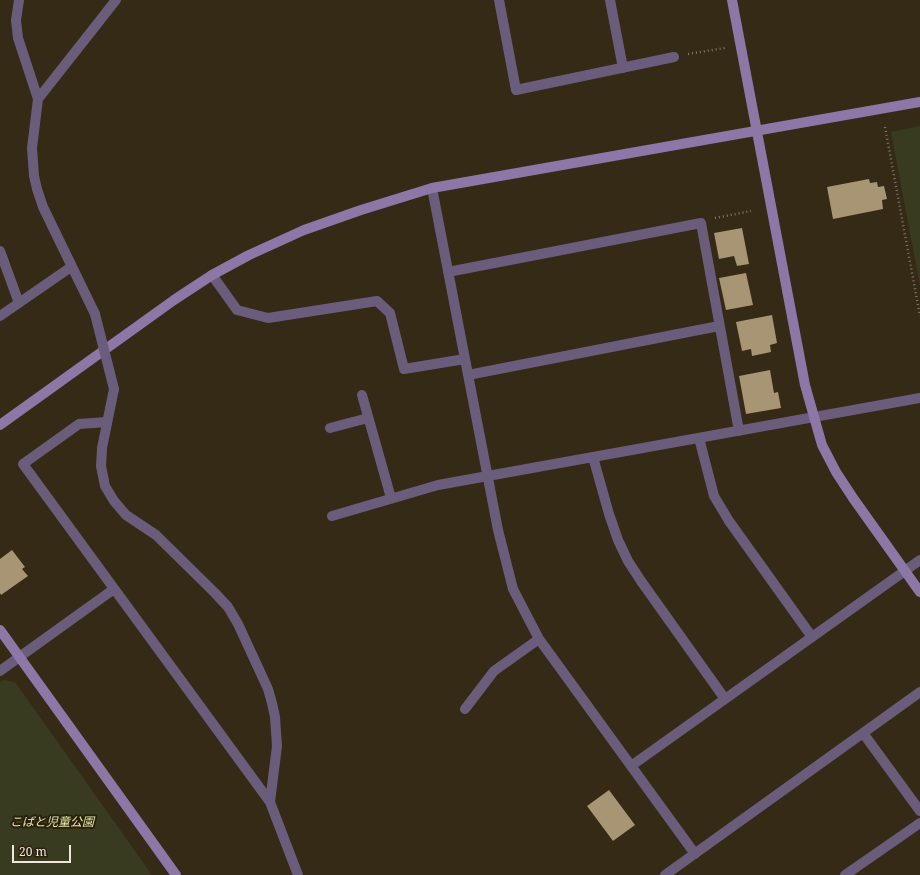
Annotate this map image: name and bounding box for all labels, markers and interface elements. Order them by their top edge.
park label: こばと児童公園 [10,816,94,830]
scale bar [14,837,73,863]
text: 20 m [19,843,47,860]

